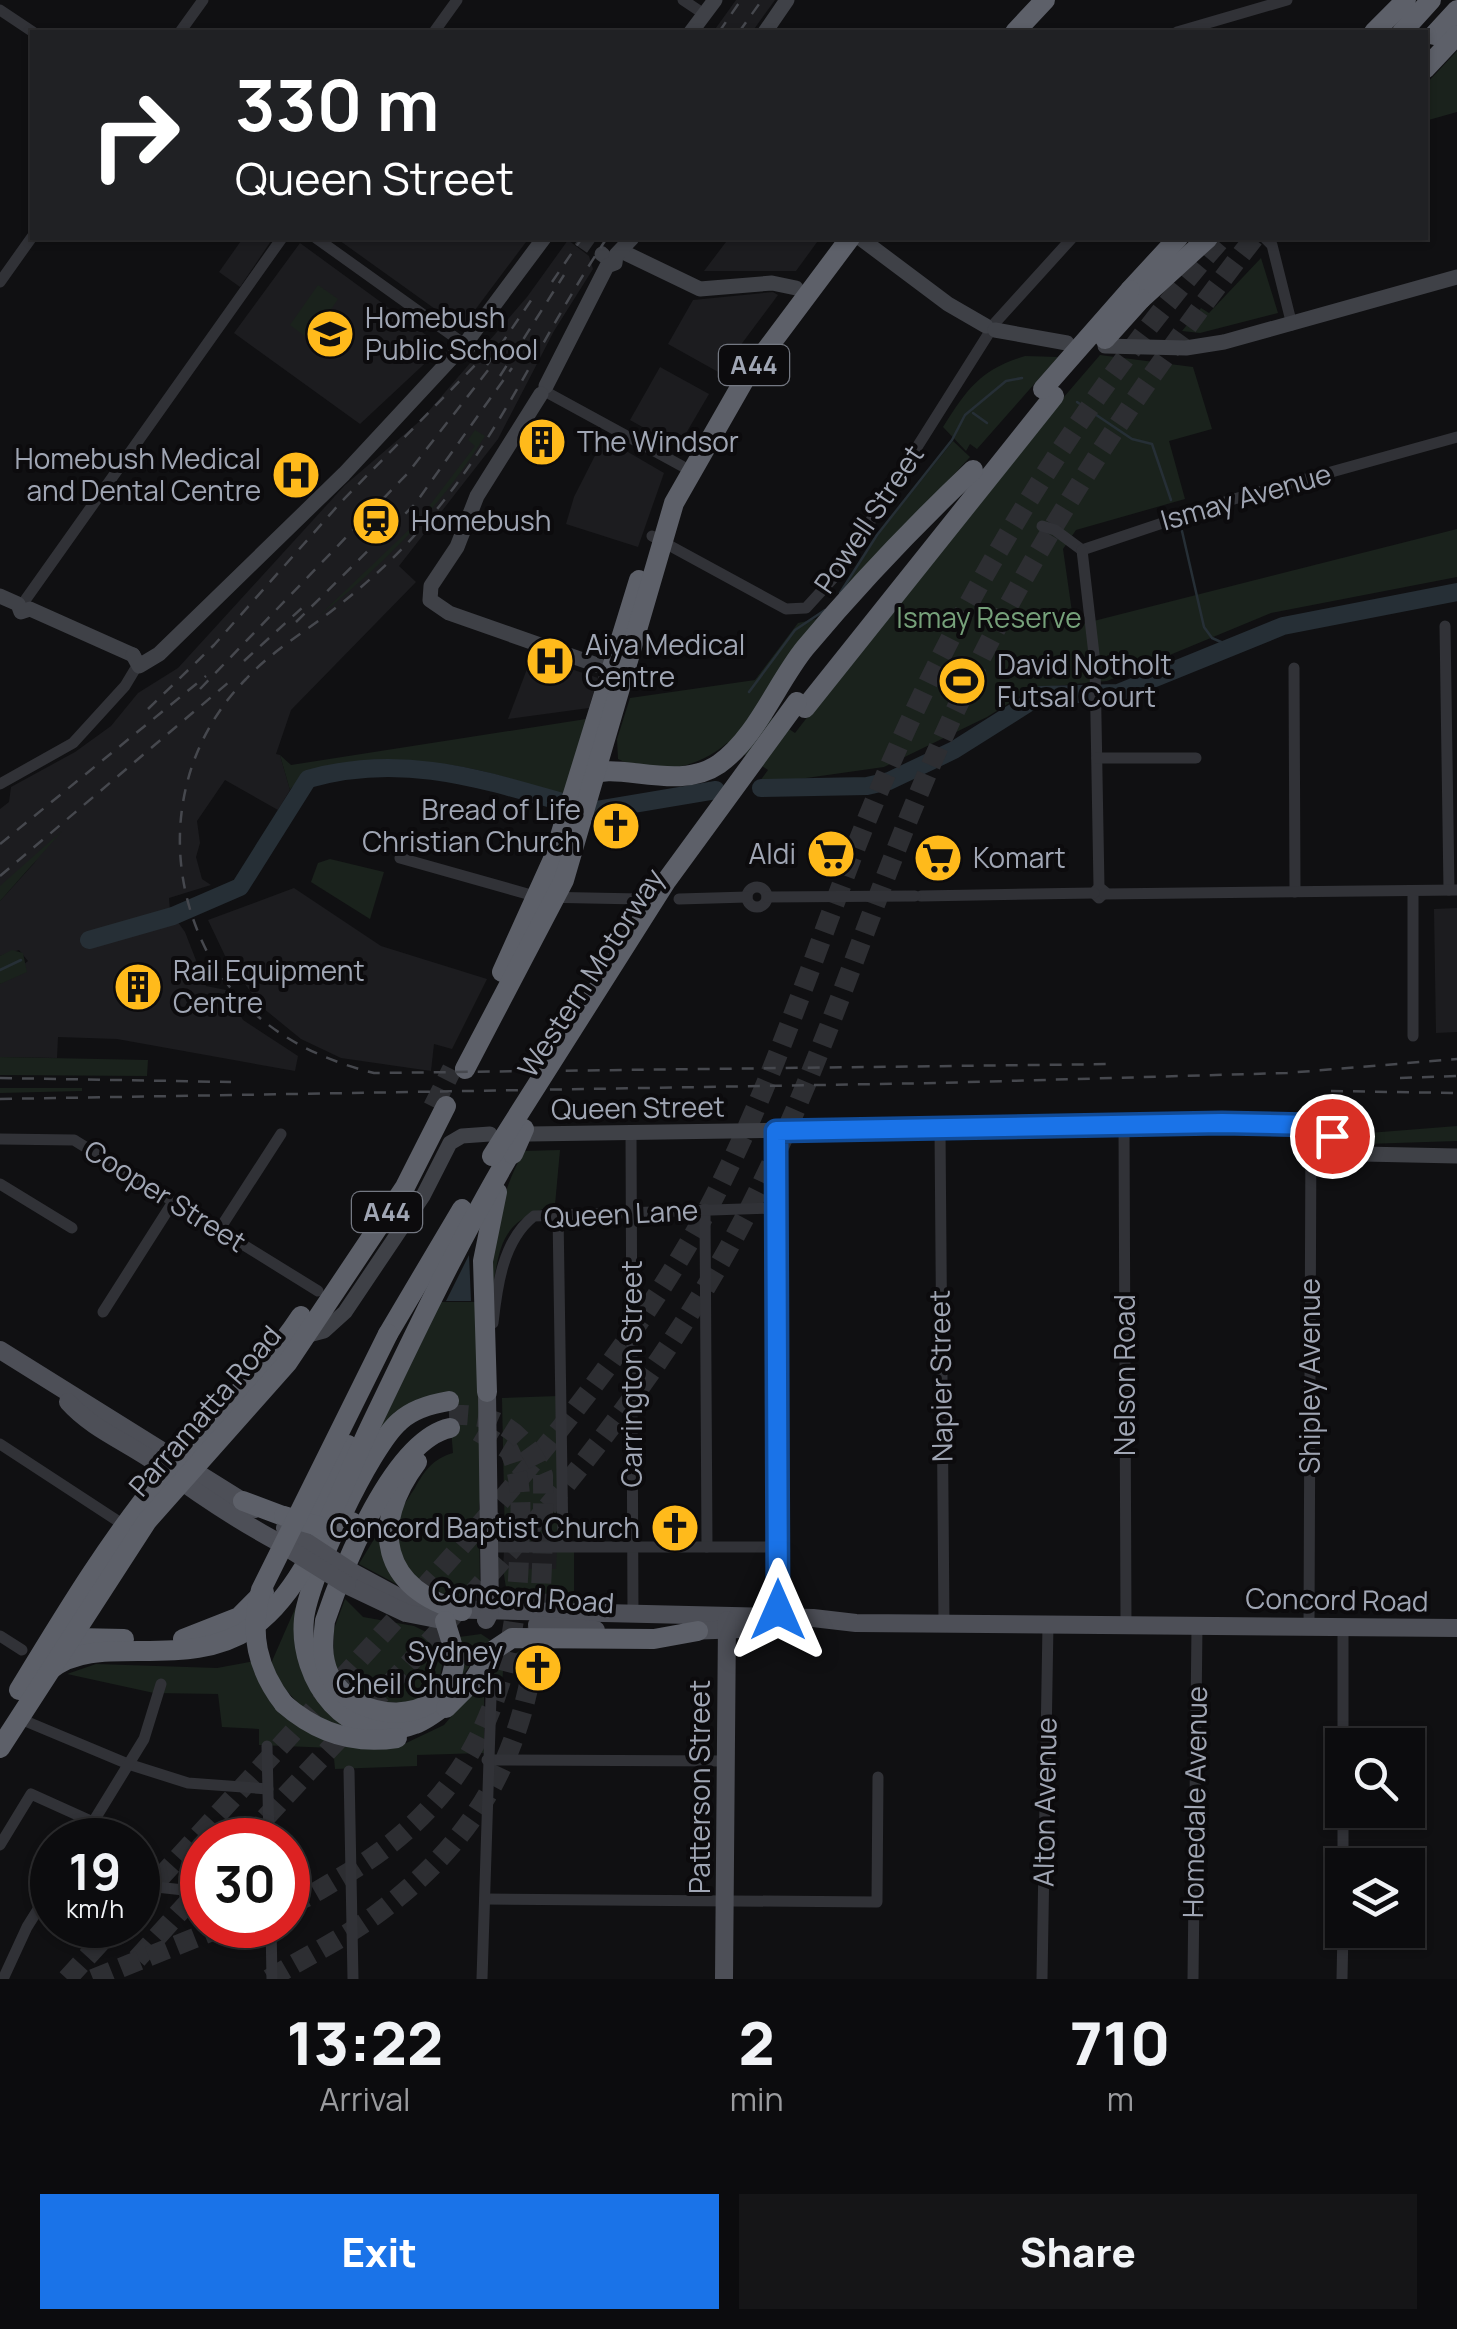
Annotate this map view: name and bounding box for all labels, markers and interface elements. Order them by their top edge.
text: 330 m [235,56,439,152]
icon: right [70,70,200,200]
text: Queen Street [235,147,514,209]
place label: Homebush Public School [365,298,538,368]
school or university icon: Homebush Public School [304,308,356,360]
road number: A44 [719,345,789,385]
building icon: The Windsor [516,416,568,468]
place label: The Windsor [577,422,739,460]
street label: Powell Street [805,437,932,600]
place label: Homebush Medical and Dental Centre [15,439,261,509]
hospital icon: Homebush Medical and Dental Centre [270,449,322,501]
street label: Ismay Avenue [1156,454,1336,539]
station icon: Homebush [350,495,402,547]
place label: Homebush [411,501,551,539]
park label: Ismay Reserve [896,598,1082,636]
place label: Aiya Medical Centre [585,625,745,695]
hospital icon: Aiya Medical Centre [524,635,576,687]
place label: David Notholt Futsal Court [997,645,1172,715]
sports icon: David Notholt Futsal Court [936,655,988,707]
place label: Bread of Life Christian Church [362,790,581,860]
church icon: Bread of Life Christian Church [590,800,642,852]
supermarket icon: Aldi [805,828,857,880]
supermarket icon: Komart [912,832,964,884]
place label: Aldi [749,834,796,872]
place label: Komart [973,838,1066,876]
street label: Western Motorway [508,860,672,1084]
place label: Rail Equipment Centre [173,951,365,1021]
building icon: Rail Equipment Centre [112,961,164,1013]
street label: Queen Street [551,1086,725,1128]
pin [1290,1094,1375,1179]
icon: arrive [1305,1109,1360,1164]
street label: Cooper Street [77,1130,254,1260]
street label: Queen Lane [543,1190,699,1236]
road number: A44 [352,1192,422,1232]
street label: Carrington Street [612,1260,650,1488]
street label: Shipley Avenue [1290,1278,1328,1474]
street label: Napier Street [920,1290,960,1462]
street label: Nelson Road [1105,1294,1143,1456]
street label: Parramatta Road [120,1317,289,1504]
church icon: Concord Baptist Church [649,1502,701,1554]
place label: Concord Baptist Church [329,1508,640,1546]
position arrow [726,1558,830,1662]
street label: Concord Road [430,1571,616,1621]
street label: Concord Road [1245,1578,1429,1620]
place label: Sydney Cheil Church [336,1632,503,1702]
church icon: Sydney Cheil Church [512,1642,564,1694]
street label: Patterson Street [680,1680,718,1894]
street label: Homedale Avenue [1173,1686,1215,1918]
street label: Alton Avenue [1024,1717,1064,1887]
map controls [1325,1728,1425,1948]
button: search [1325,1728,1425,1828]
speed limit sign: 30 [180,1818,310,1948]
text: 19 [69,1837,121,1905]
button: layers [1325,1848,1425,1948]
text: km/h [66,1891,124,1926]
text: 13:22 [287,2001,443,2083]
text: 2 [739,2001,775,2083]
text: 710 [1070,2001,1170,2083]
text: Arrival [319,2077,411,2121]
text: min [730,2077,783,2121]
text: m [1107,2077,1134,2121]
button: Exit [40,2194,719,2309]
button: Share [739,2194,1417,2309]

